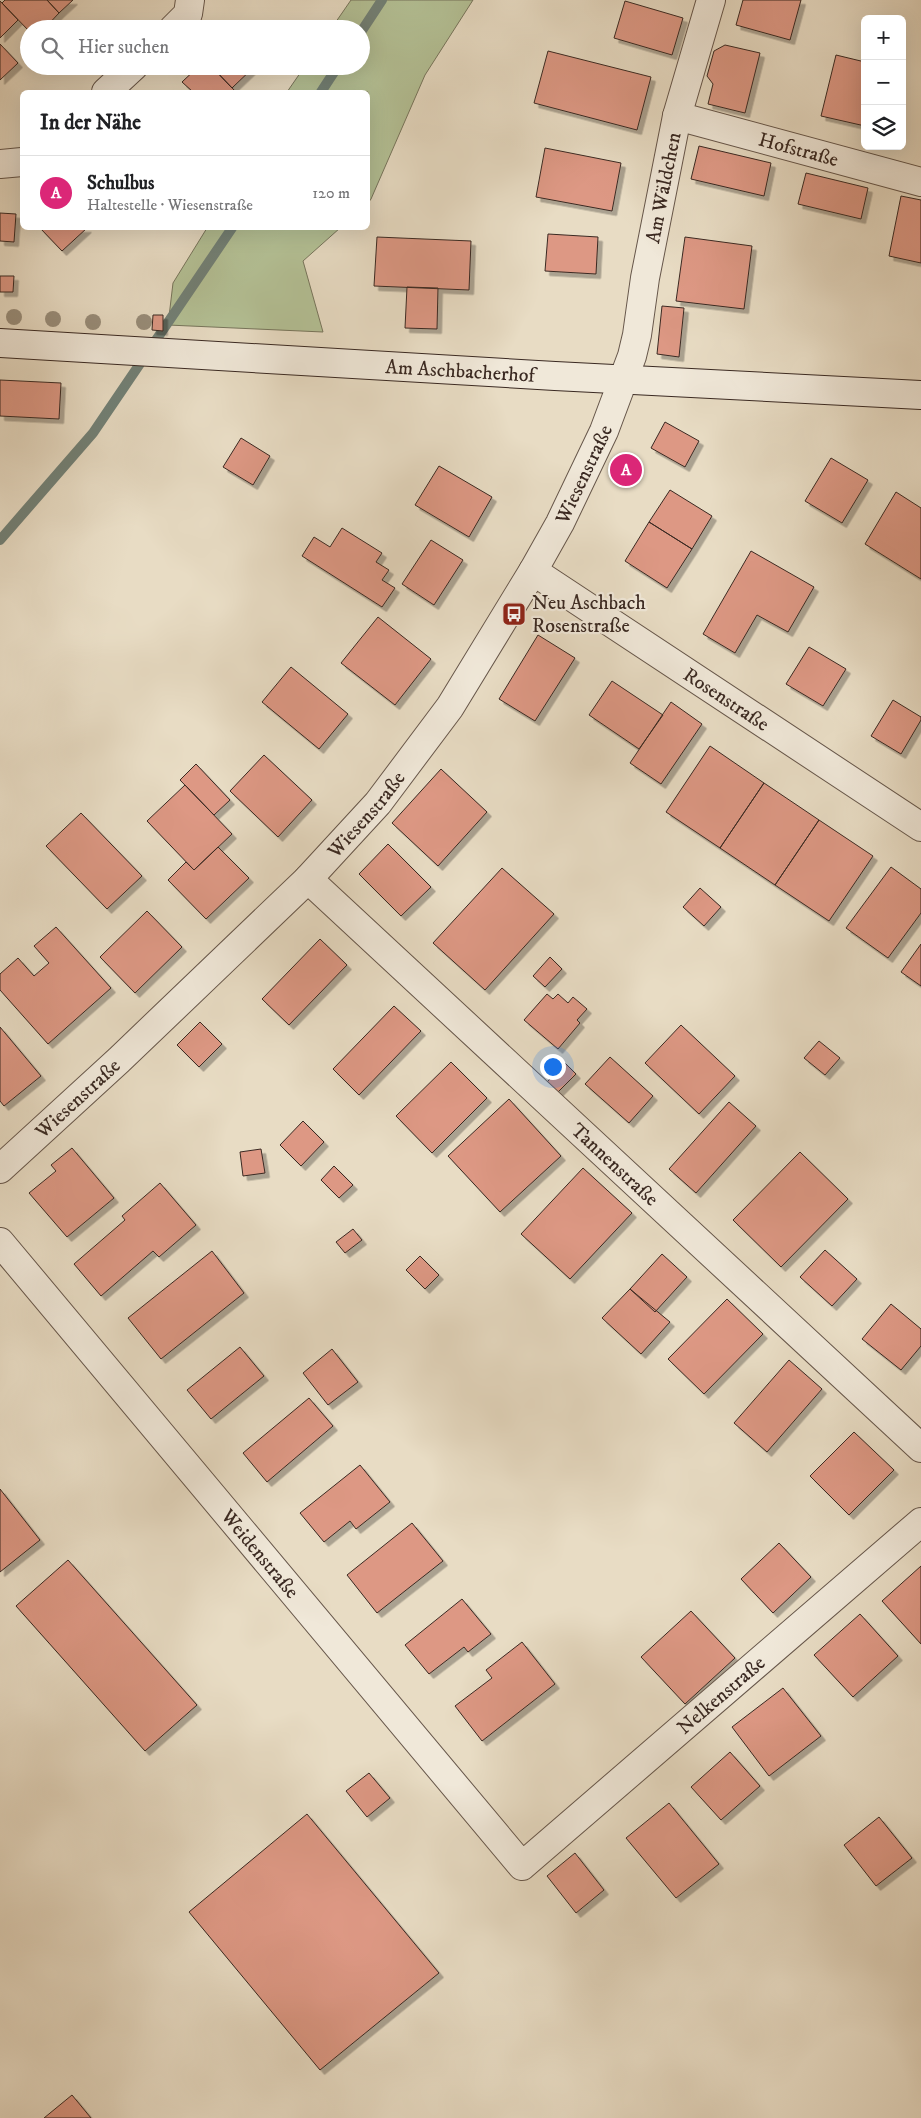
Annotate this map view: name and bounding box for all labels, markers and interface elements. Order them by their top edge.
map controls [861,15,906,150]
button: + [861,15,906,60]
search box [20,20,370,75]
icon: search [38,34,66,62]
text: Hier suchen [78,36,169,59]
button: − [861,60,906,105]
button: layers [861,105,906,150]
text: In der Nähe [40,110,141,136]
street label: Hofstraße [755,128,841,173]
street label: Am Wäldchen [641,130,688,246]
text: Schulbus [87,172,154,195]
text: A [51,183,61,203]
text: 120 m [312,183,350,203]
text: Haltestelle · Wiesenstraße [87,195,253,215]
street label: Am Aschbacherhof [385,355,539,389]
street label: Wiesenstraße [550,422,619,529]
pin: A [610,451,642,489]
place label: Neu Aschbach Rosenstraße [532,591,646,639]
bus stop icon: Neu Aschbach Rosenstraße [501,601,527,627]
street label: Rosenstraße [678,663,774,737]
street label: Wiesenstraße [322,767,411,864]
street label: Wiesenstraße [30,1054,126,1145]
your location [540,1054,566,1080]
street label: Tannenstraße [565,1118,663,1212]
street label: Weidenstraße [214,1504,304,1604]
street label: Nelkenstraße [673,1651,771,1741]

